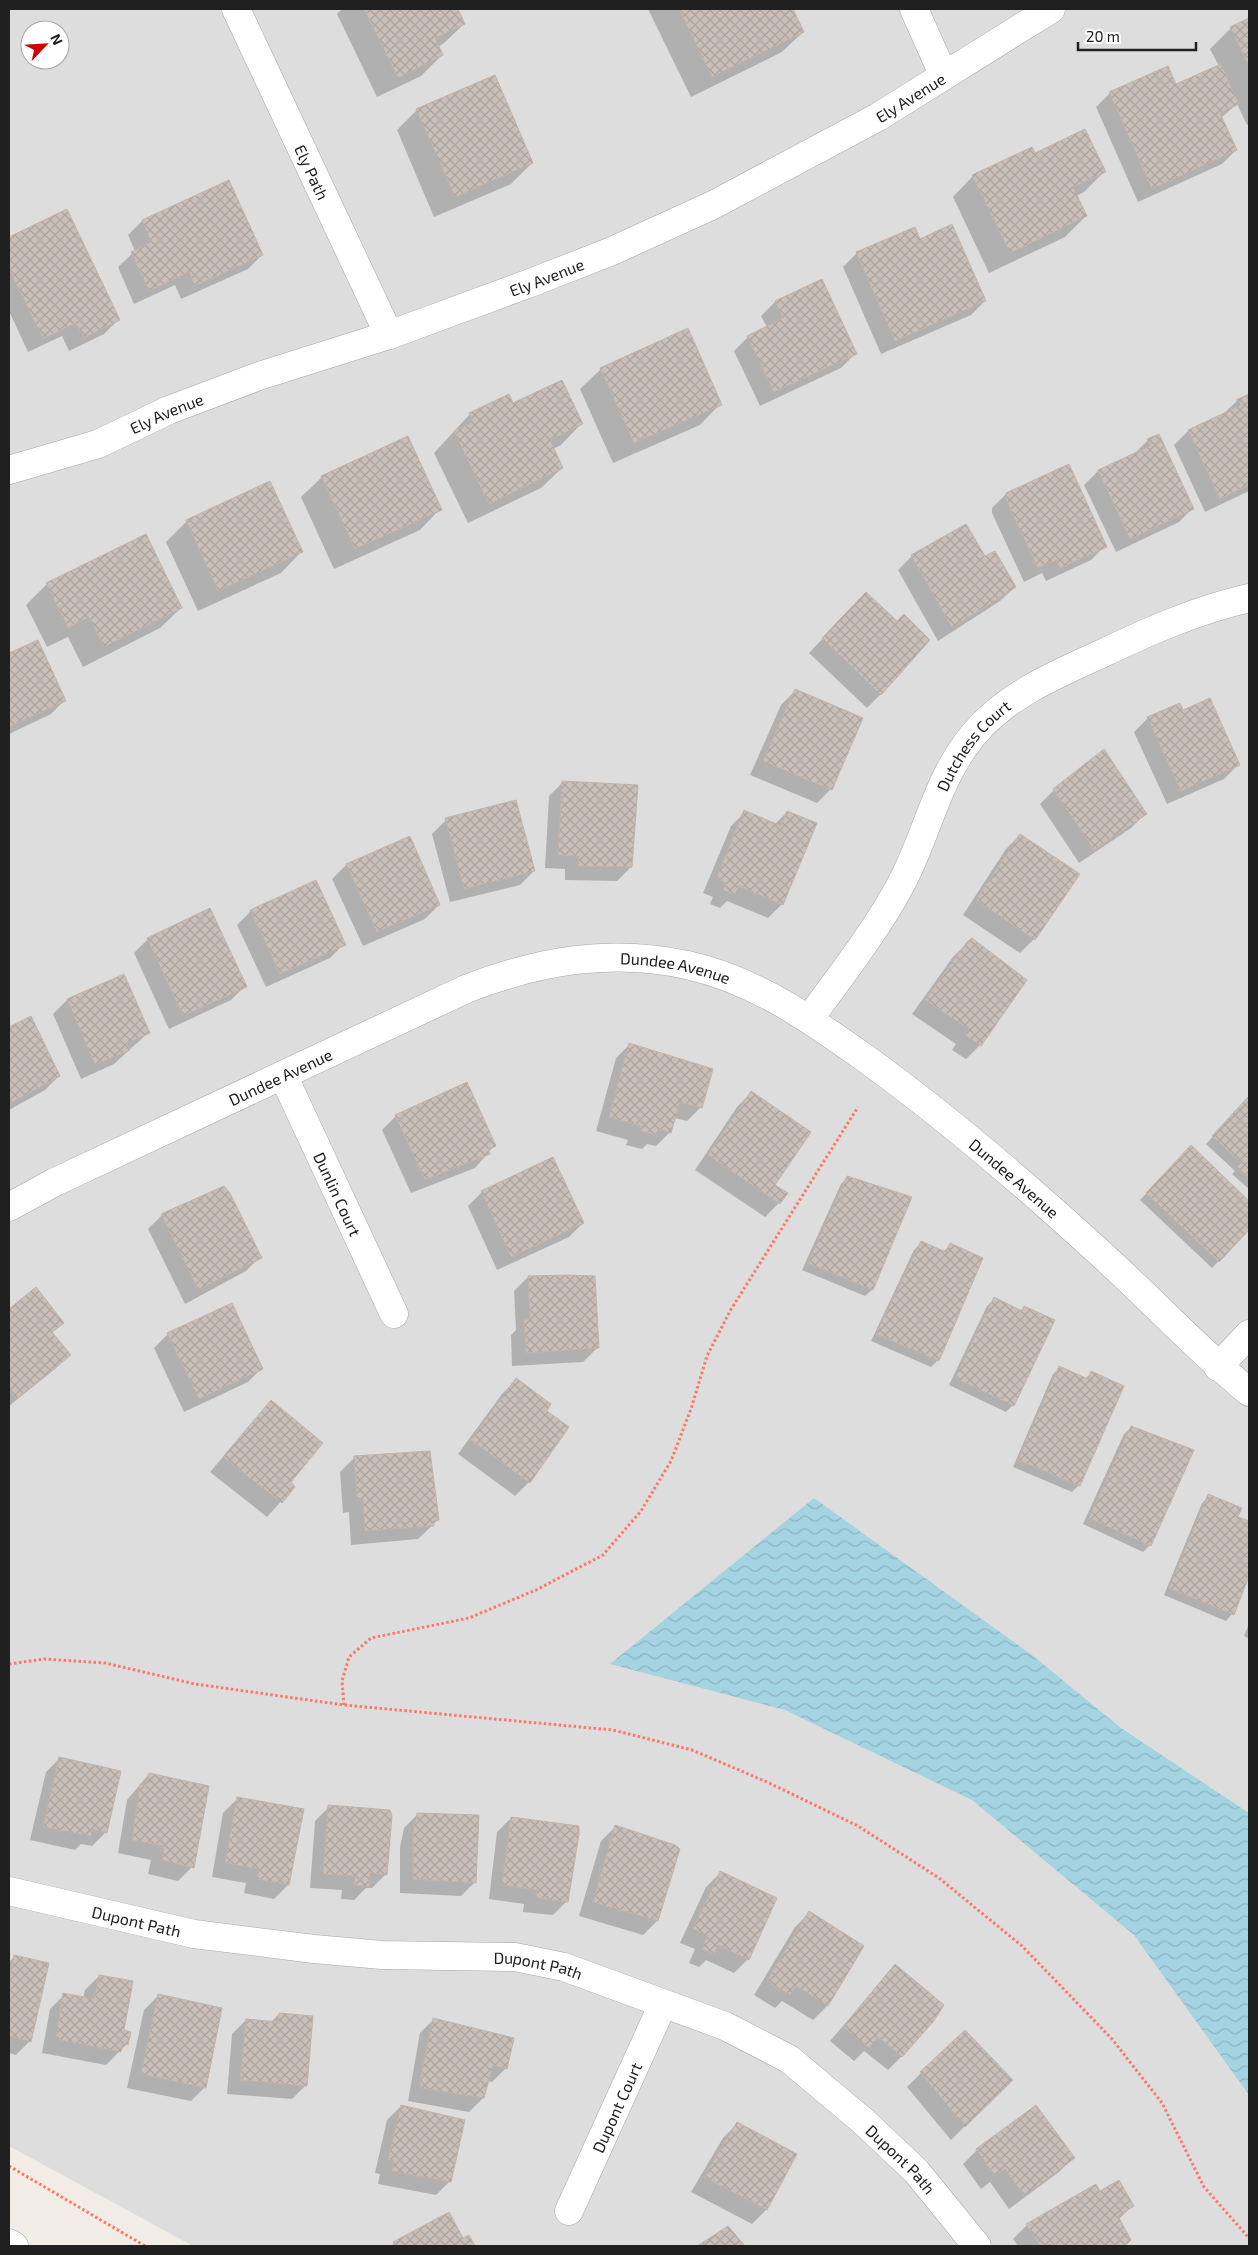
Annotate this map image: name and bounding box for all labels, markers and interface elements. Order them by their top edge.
north arrow [20,20,70,70]
scale bar [1078,20,1196,52]
text: 20 m [1086,27,1120,45]
text: N [47,31,67,47]
street label: Ely Avenue [872,68,948,126]
street label: Ely Path [291,141,334,203]
street label: Ely Avenue [507,254,587,299]
street label: Ely Avenue [126,388,206,437]
street label: Dutchess Court [932,695,1014,794]
street label: Dundee Avenue [620,948,733,987]
street label: Dundee Avenue [225,1044,335,1109]
street label: Dundee Avenue [966,1134,1063,1221]
street label: Dunlin Court [310,1149,366,1239]
street label: Dupont Path [90,1901,183,1940]
street label: Dupont Path [493,1947,585,1983]
street label: Dupont Court [587,2059,645,2155]
street label: Dupont Path [863,2120,940,2197]

